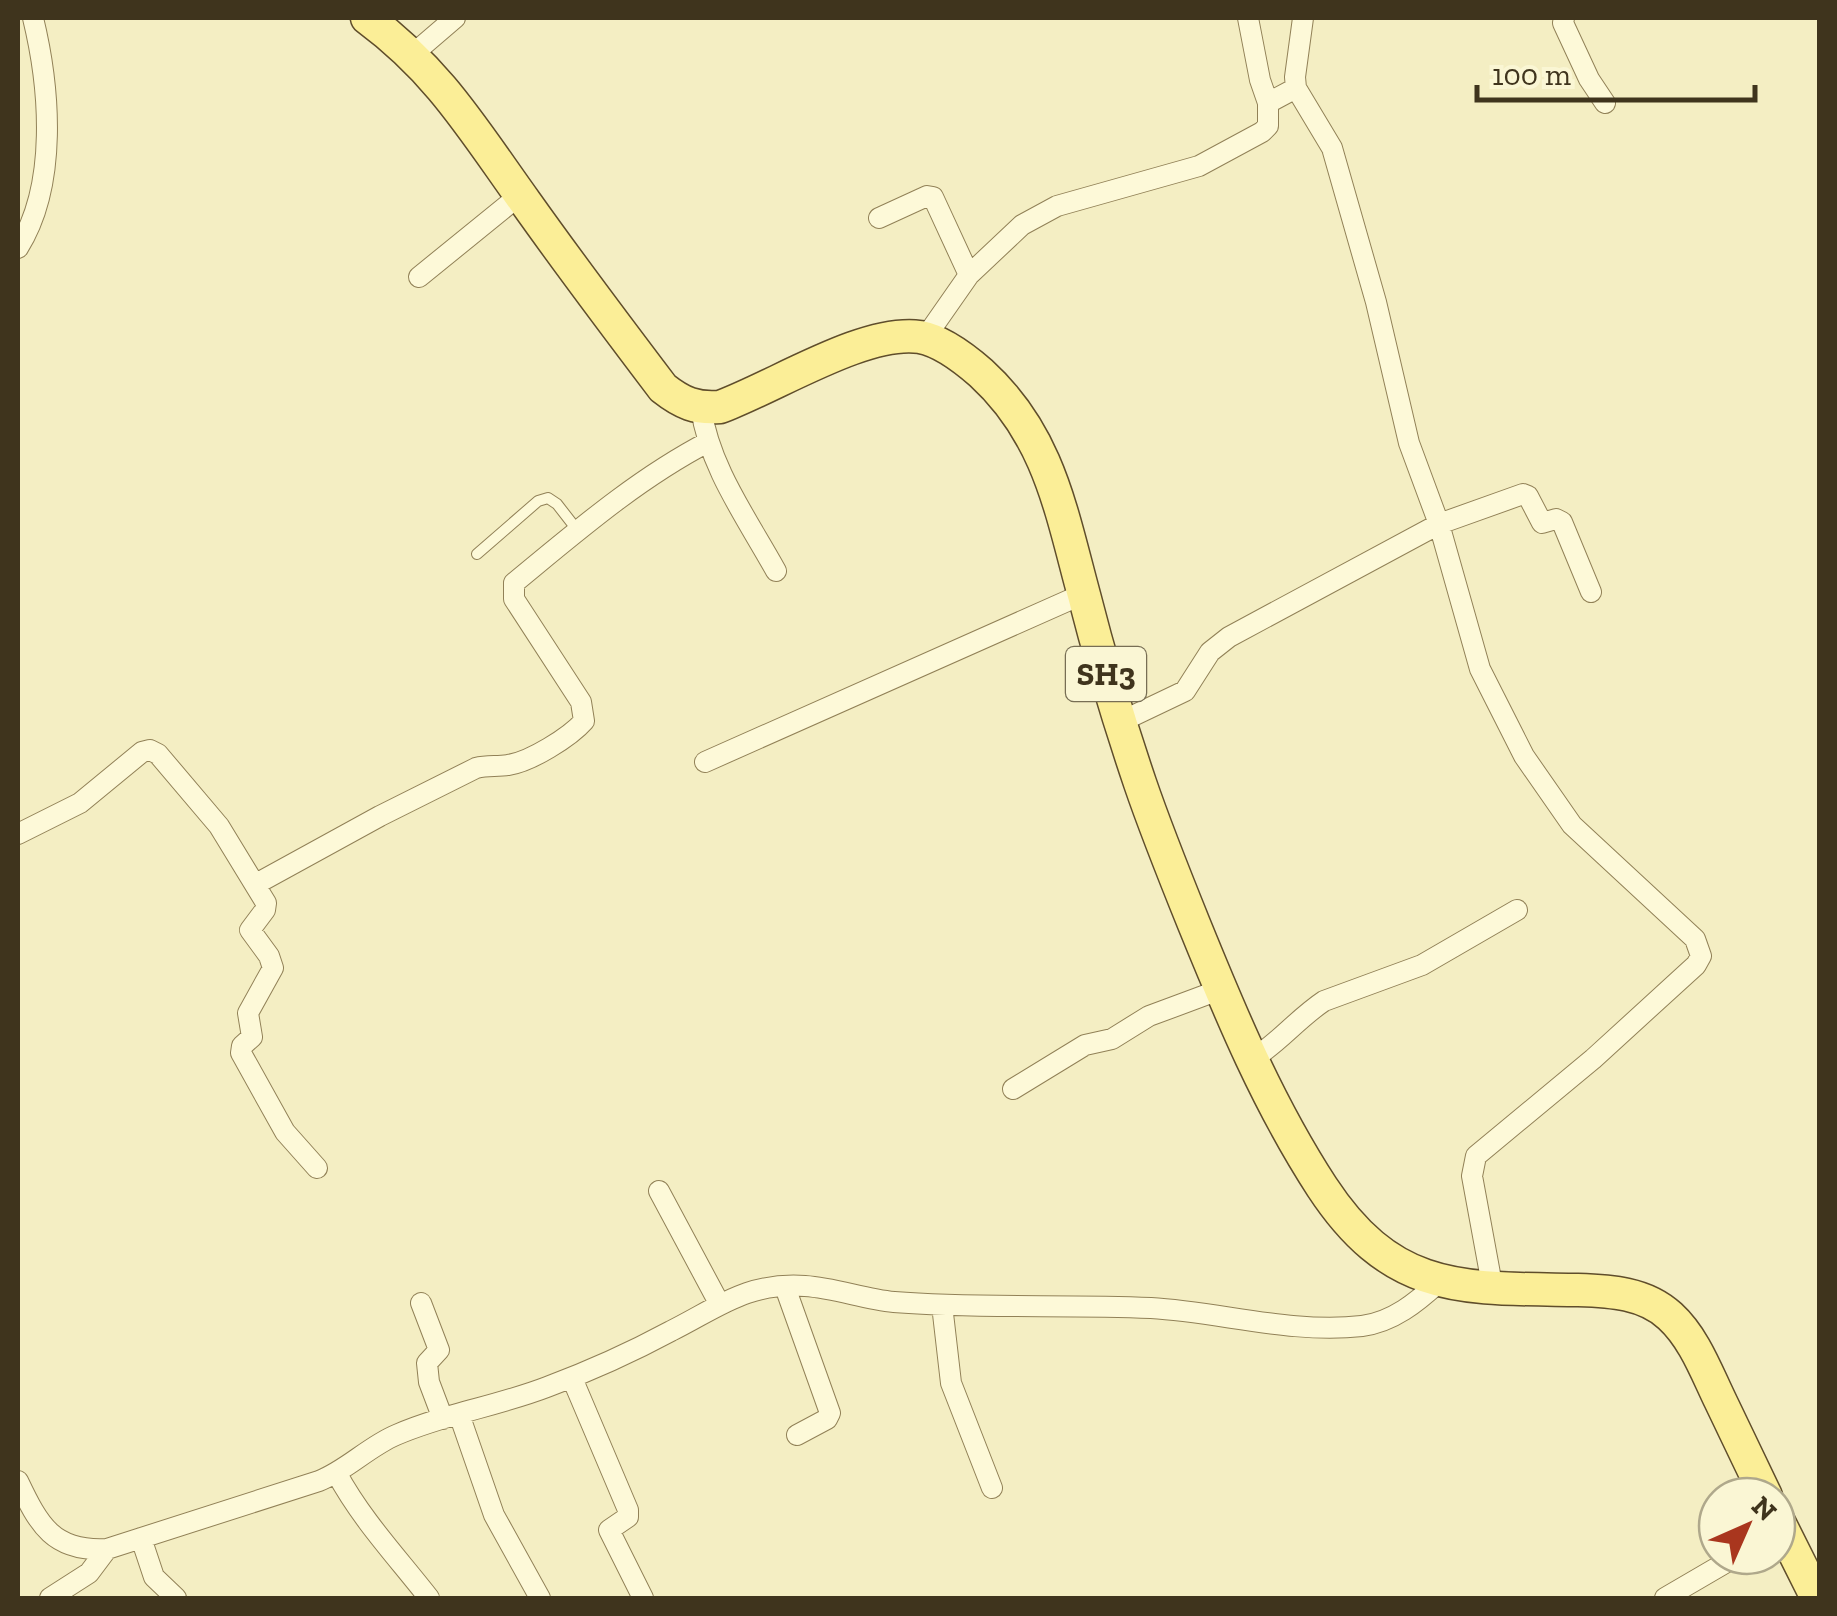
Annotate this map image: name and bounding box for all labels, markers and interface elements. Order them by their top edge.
scale bar [1477,40,1754,102]
text: 100 m [1492,57,1571,93]
road number: SH3 [1066,647,1146,701]
north arrow [1697,1476,1797,1576]
text: N [1745,1489,1784,1528]

